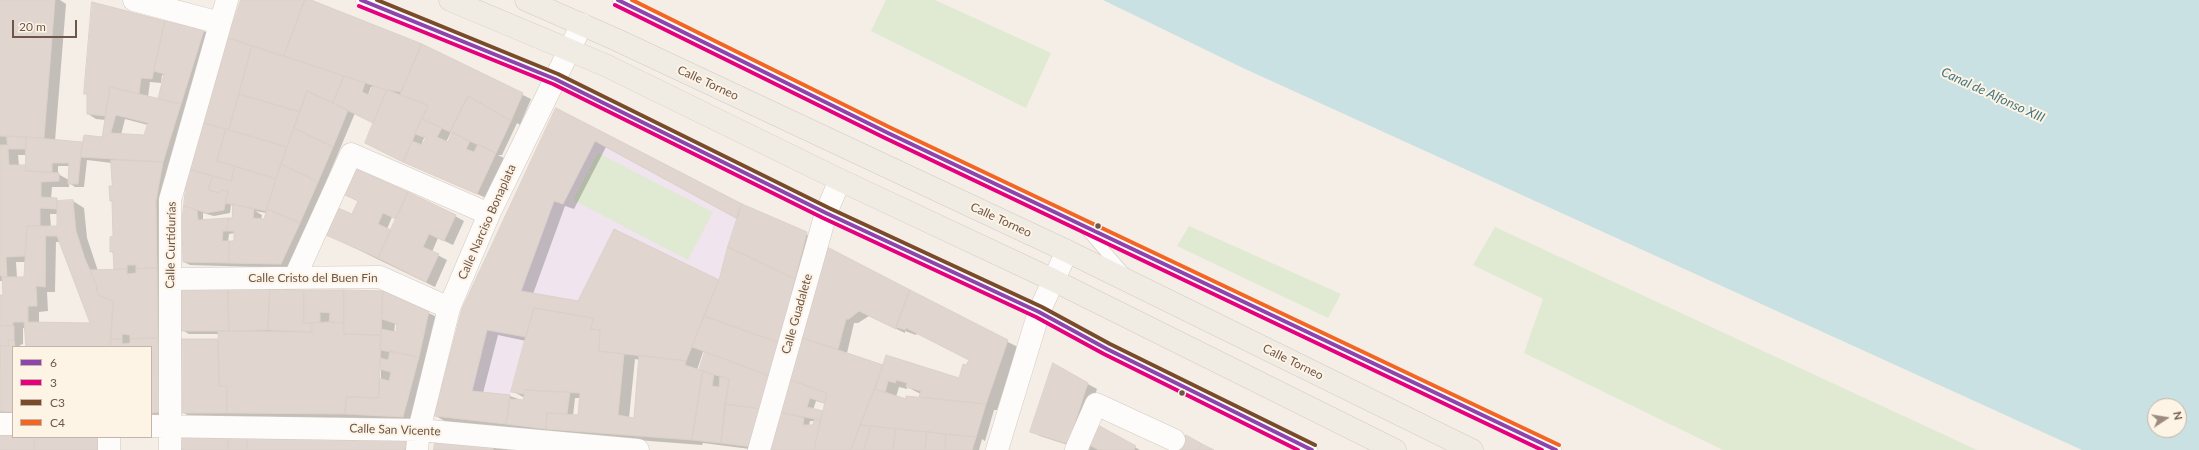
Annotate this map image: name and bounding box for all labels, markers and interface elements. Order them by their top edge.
scale bar [14,12,79,38]
text: 20 m [19,19,46,34]
street label: Calle Torneo [675,63,741,103]
water label: Canal de Alfonso XIII [1939,64,2047,126]
street label: Calle Narciso Bonaplata [455,162,519,282]
street label: Calle Torneo [968,200,1034,240]
street label: Calle Curtidurías [163,201,179,289]
unlabelled marker [1093,221,1103,231]
street label: Calle Cristo del Buen Fin [248,271,378,285]
street label: Calle Guadalete [779,272,815,356]
street label: Calle Torneo [1260,341,1326,383]
legend [12,346,152,438]
text: 6 [50,355,57,370]
text: 3 [50,375,57,390]
unlabelled marker [1177,388,1187,398]
text: C3 [50,395,65,410]
north arrow [2147,398,2187,438]
text: N [2171,410,2185,421]
text: C4 [50,415,65,430]
street label: Calle San Vicente [349,421,441,439]

